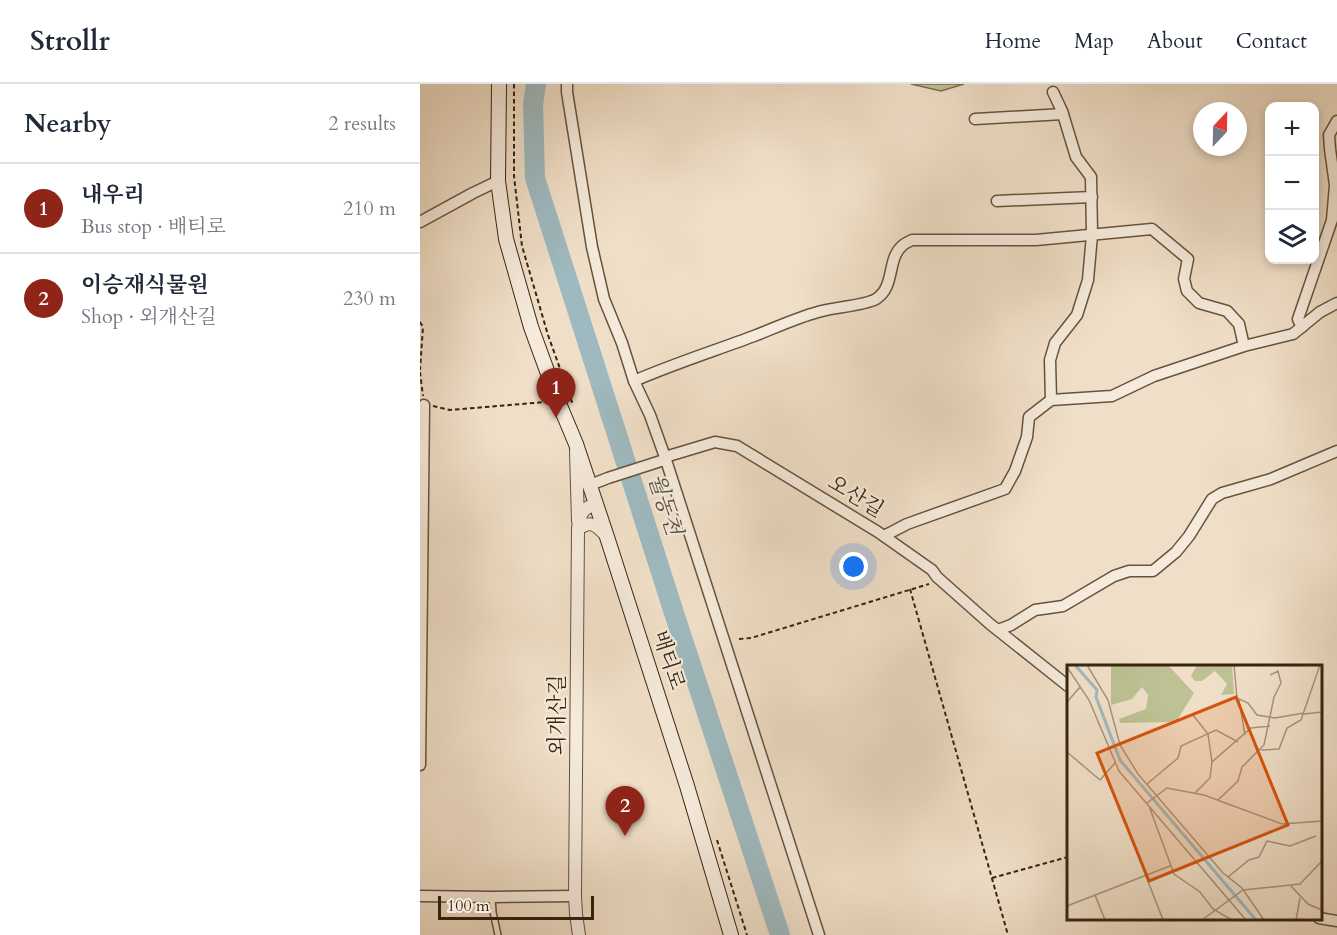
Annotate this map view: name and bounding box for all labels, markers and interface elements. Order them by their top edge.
text: Strollr [30,22,110,60]
text: Home [985,27,1041,56]
text: Map [1074,27,1114,56]
text: About [1147,27,1203,56]
text: Contact [1236,27,1307,56]
north arrow [1193,102,1247,156]
map controls [1265,102,1319,264]
button: + [1265,102,1319,156]
text: Nearby [24,106,112,141]
text: 2 results [328,110,396,137]
button: − [1265,156,1319,210]
text: 내우리 [81,180,145,210]
text: 1 [38,195,49,222]
text: 210 m [343,195,396,222]
button: layers [1265,210,1319,264]
text: Bus stop · 배티로 [81,213,226,240]
text: 이승재식물원 [81,270,209,300]
text: 2 [38,285,49,312]
text: 230 m [343,285,396,312]
text: Shop · 외개산길 [81,303,217,330]
pin: 1 [536,368,576,418]
street label: 오산길 [822,468,889,525]
water label: 월동천 [641,469,690,541]
your location [839,552,868,581]
street label: 배티로 [645,627,692,694]
inset map [1067,665,1322,920]
street label: 외개산길 [543,674,572,756]
pin: 2 [606,786,644,836]
scale bar [438,893,594,920]
text: 100 m [447,895,489,917]

